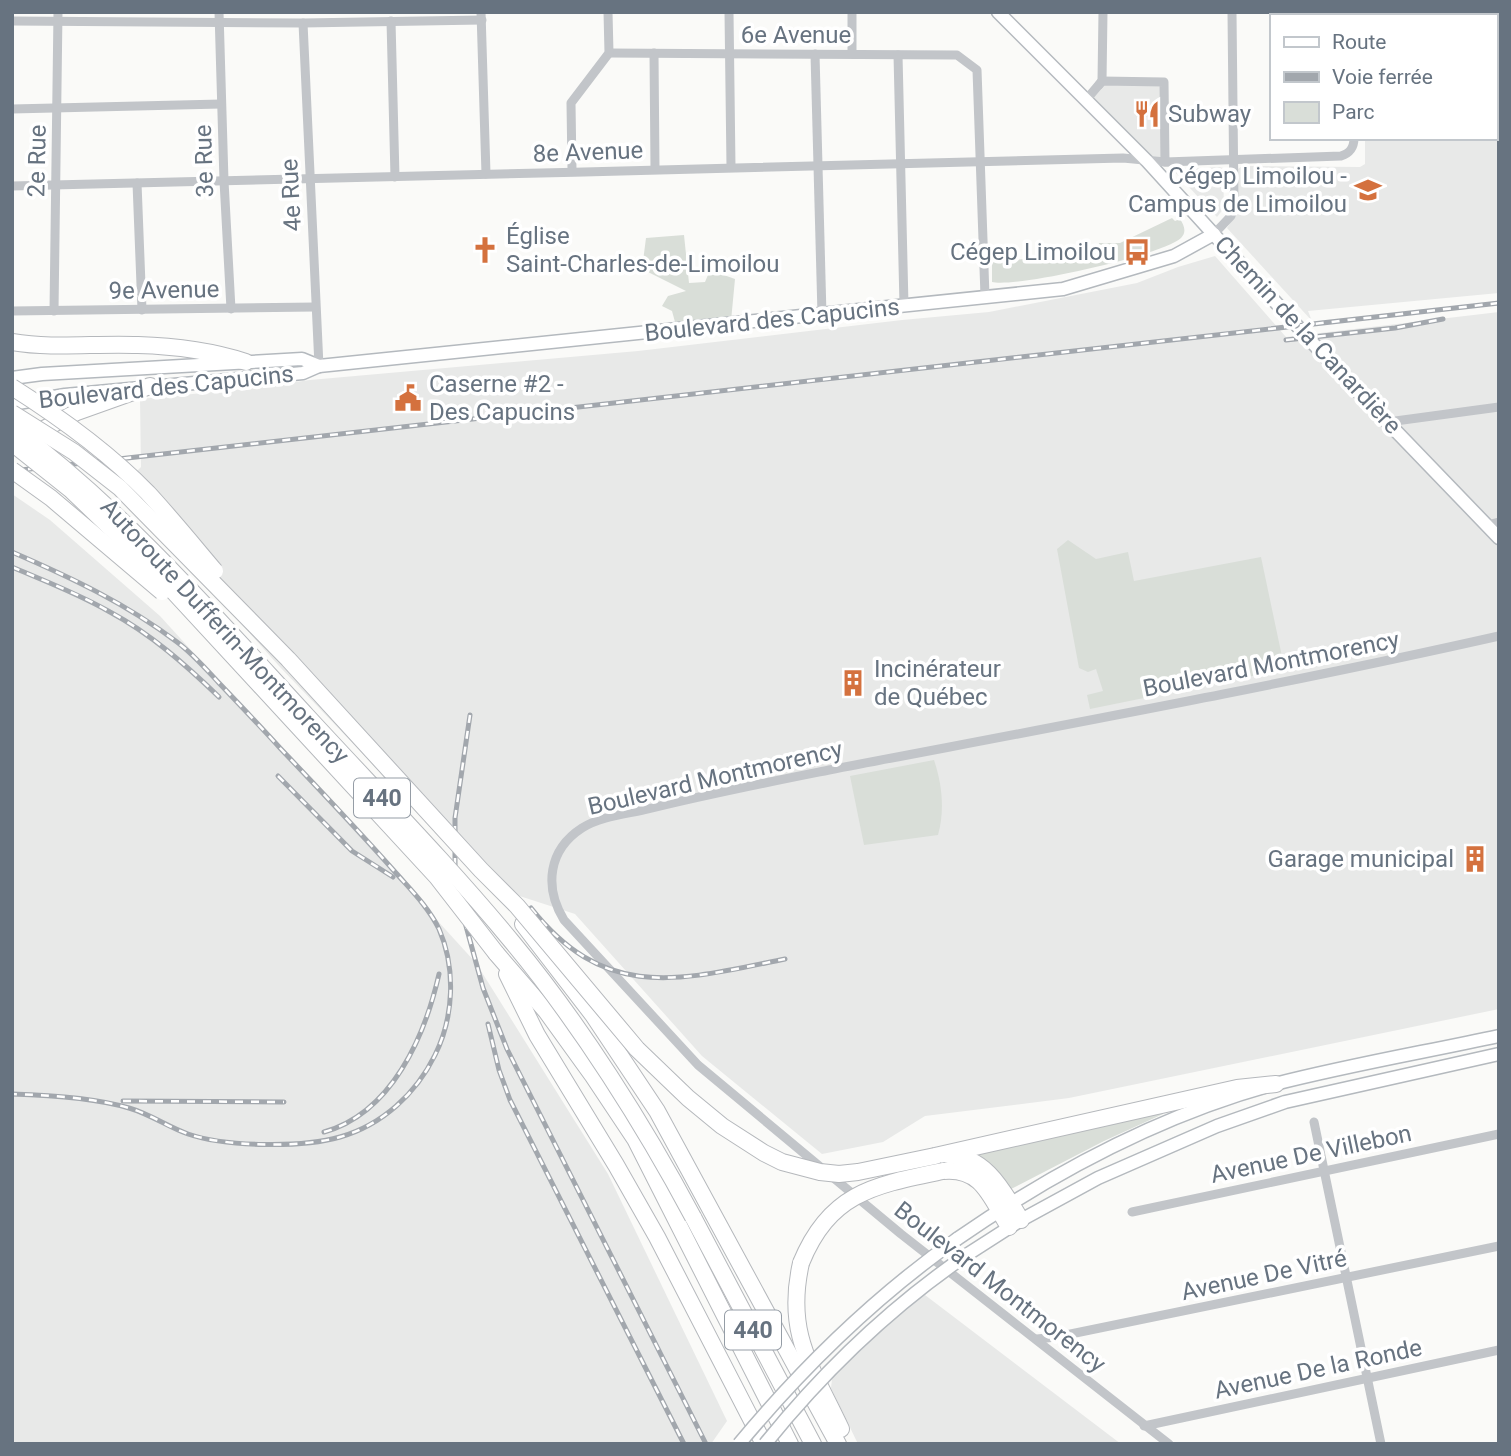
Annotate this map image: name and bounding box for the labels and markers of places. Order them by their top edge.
restaurant icon: Subway [1132,99,1162,129]
place label: Subway [1168,100,1252,128]
place label: Cégep Limoilou - Campus de Limoilou [1128,162,1347,218]
school or university icon: Cégep Limoilou - Campus de Limoilou [1353,175,1383,205]
place label: Église Saint-Charles-de-Limoilou [506,222,779,278]
church icon: Église Saint-Charles-de-Limoilou [470,235,500,265]
bus stop icon: Cégep Limoilou [1122,237,1152,267]
place label: Cégep Limoilou [950,238,1116,266]
place label: Caserne #2 - Des Capucins [429,370,575,426]
public building icon: Caserne #2 - Des Capucins [393,383,423,413]
place label: Incinérateur de Québec [874,655,1001,711]
building icon: Incinérateur de Québec [838,668,868,698]
building icon: Garage municipal [1460,844,1490,874]
place label: Garage municipal [1268,845,1454,873]

